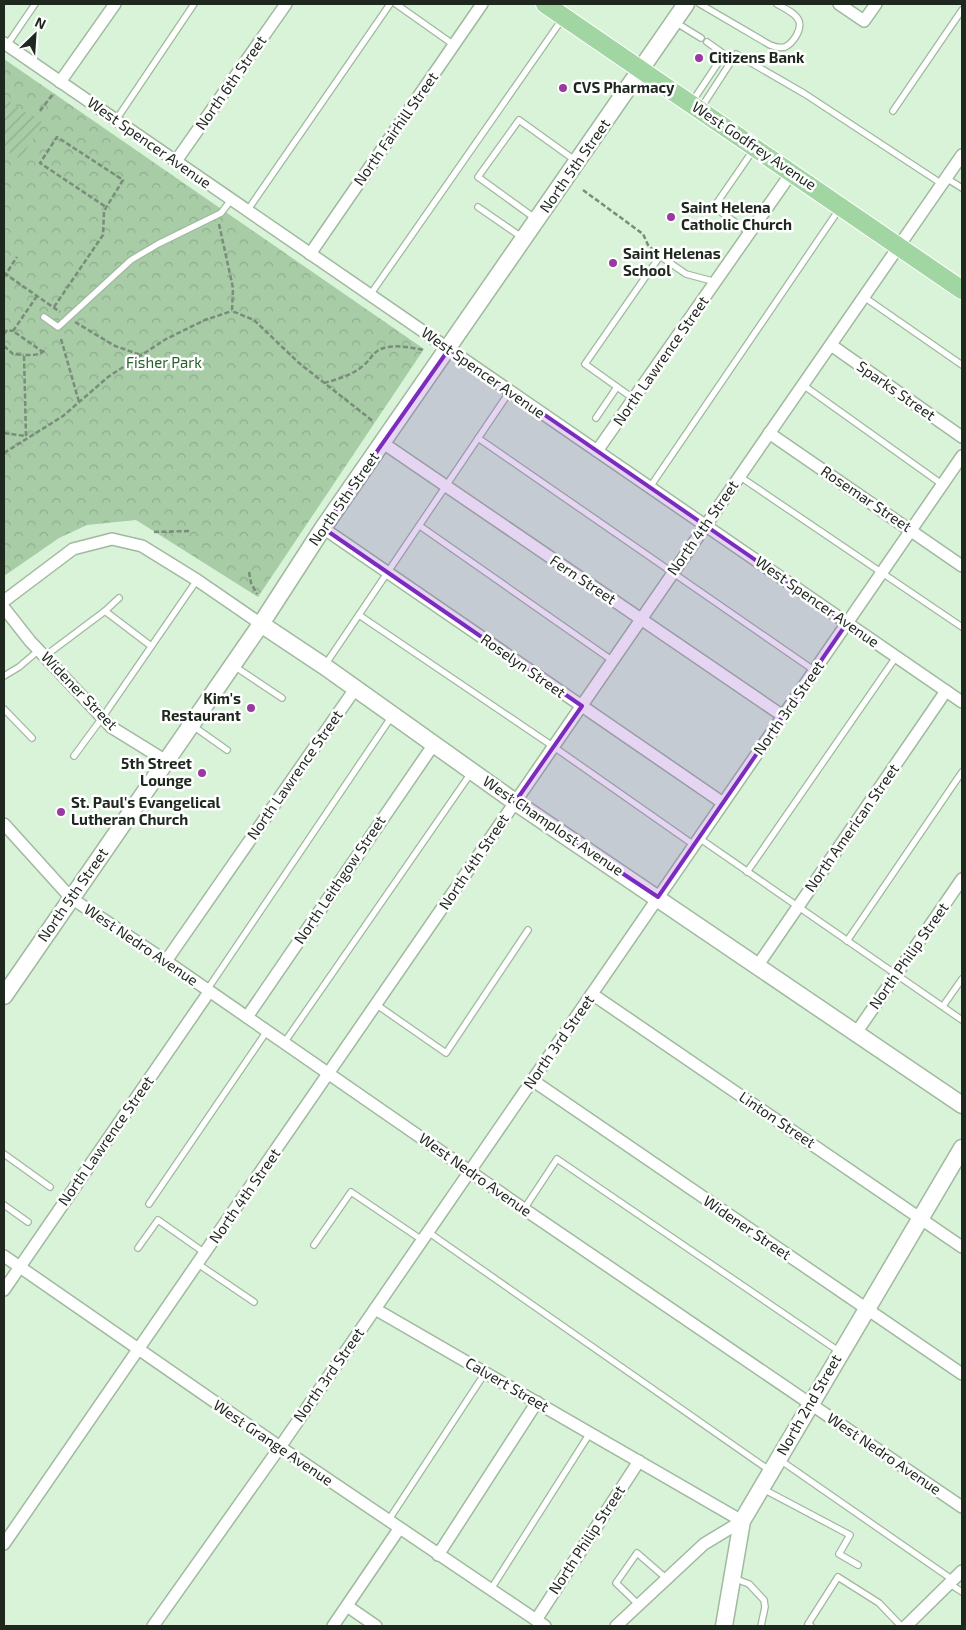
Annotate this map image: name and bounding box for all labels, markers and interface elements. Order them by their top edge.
north arrow [10,10,60,60]
text: N [33,13,49,33]
street label: North 6th Street [191,32,270,133]
place label: Citizens Bank [709,48,805,66]
marker: Citizens Bank [693,52,705,64]
street label: North Fairhill Street [349,68,441,189]
place label: CVS Pharmacy [573,78,675,97]
marker: CVS Pharmacy [557,82,569,94]
street label: West Spencer Avenue [84,93,215,192]
street label: West Godfrey Avenue [689,97,820,193]
street label: North 5th Street [535,115,613,216]
place label: Saint Helena Catholic Church [681,198,792,233]
marker: Saint Helena Catholic Church [665,211,677,223]
place label: Saint Helenas School [623,244,721,279]
marker: Saint Helenas School [607,257,619,269]
street label: North Lawrence Street [609,292,712,429]
street label: West Spencer Avenue [418,323,549,422]
park label: Fisher Park [126,353,202,371]
street label: Sparks Street [854,357,940,424]
street label: North 5th Street [304,448,382,549]
street label: Rosemar Street [818,461,916,535]
street label: North 4th Street [663,476,742,578]
street label: Fern Street [547,551,620,608]
street label: West Spencer Avenue [752,552,883,651]
street label: Roselyn Street [478,629,570,701]
street label: Widener Street [38,647,122,733]
street label: North 3rd Street [749,657,827,758]
place label: Kim's Restaurant [161,689,241,724]
marker: Kim's Restaurant [245,702,257,714]
street label: North Lawrence Street [243,706,346,843]
place label: 5th Street Lounge [121,754,192,789]
street label: North American Street [800,760,902,895]
marker: 5th Street Lounge [196,767,208,779]
street label: West Champlost Avenue [480,771,627,879]
place label: St. Paul's Evangelical Lutheran Church [71,793,220,828]
marker: St. Paul's Evangelical Lutheran Church [55,806,67,818]
street label: North 4th Street [435,810,512,913]
street label: North Leithgow Street [290,812,389,947]
street label: North 5th Street [33,844,111,945]
street label: North Philip Street [865,898,952,1012]
street label: West Nedro Avenue [81,899,202,989]
street label: North 3rd Street [519,991,597,1092]
street label: North Lawrence Street [54,1072,157,1209]
street label: Linton Street [736,1087,819,1151]
street label: West Nedro Avenue [416,1129,535,1220]
street label: North 4th Street [205,1144,284,1246]
street label: Widener Street [700,1191,795,1263]
street label: North 3rd Street [289,1324,367,1425]
street label: North 2nd Street [772,1351,844,1458]
street label: Calvert Street [462,1353,553,1415]
street label: West Grange Avenue [210,1395,337,1489]
street label: West Nedro Avenue [824,1408,945,1498]
street label: North Philip Street [544,1481,628,1597]

